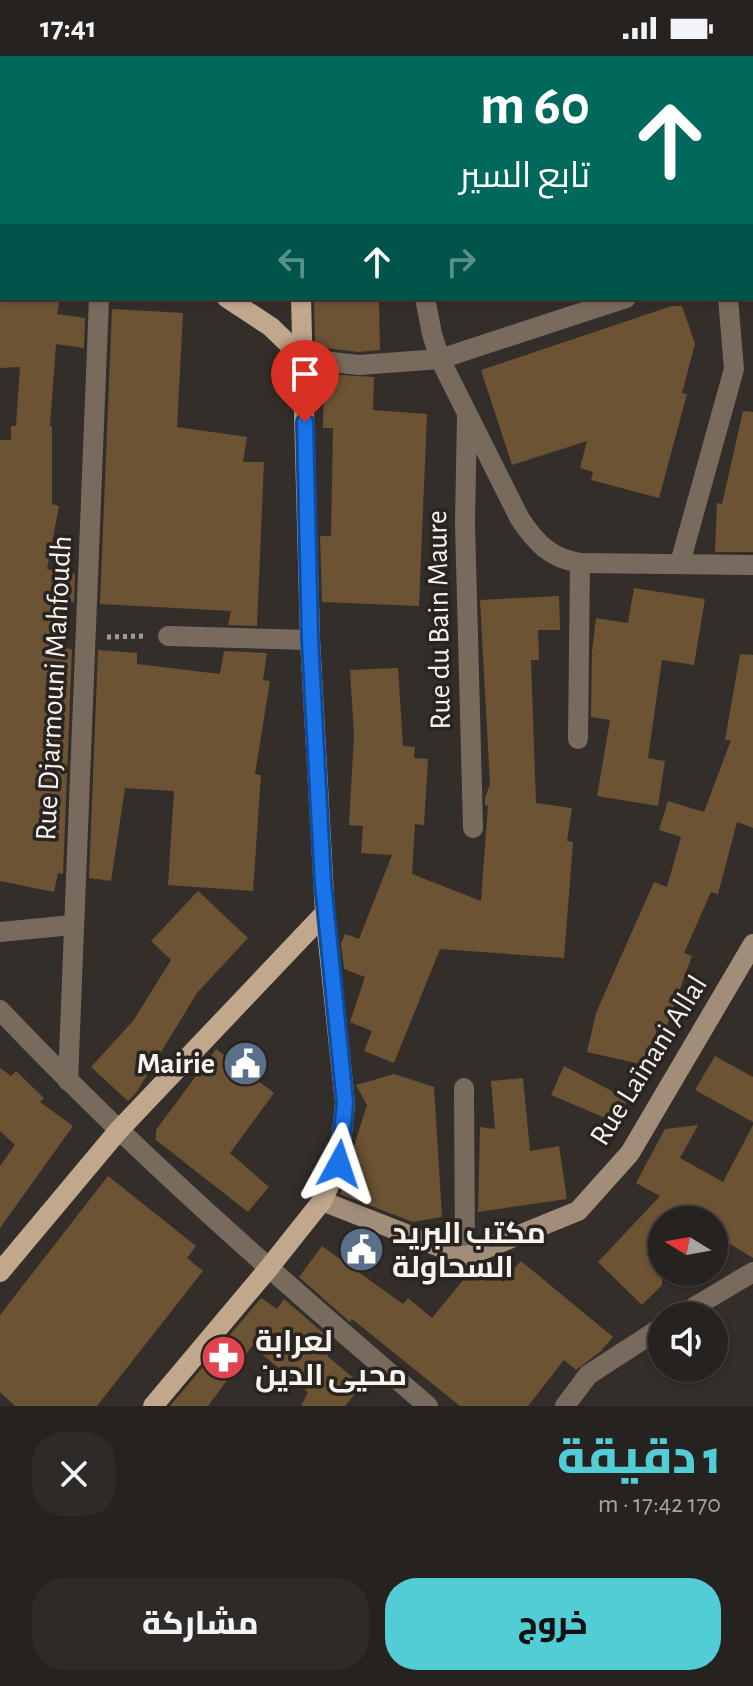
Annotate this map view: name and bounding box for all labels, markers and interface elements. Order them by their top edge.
text: 17:41 [40,13,97,43]
text: 60 m [480,78,590,134]
icon: ahead [618,88,722,192]
text: تابع السير [460,158,590,194]
icon: left [271,240,315,284]
icon: ahead [355,240,399,284]
icon: right [439,240,483,284]
pin [271,340,339,422]
icon: arrive [283,352,327,396]
street label: Rue du Bain Maure [422,510,456,730]
street label: Rue Djarmouni Mahfoudh [31,535,77,841]
street label: Rue Laïnani Allal [585,970,713,1151]
public building icon: Mairie [222,1039,270,1087]
place label: Mairie [137,1049,215,1079]
position arrow [297,1122,381,1206]
north arrow [648,1206,728,1286]
map controls [648,1206,728,1382]
place label: مكتب البريد السحاولة [392,1219,546,1285]
public building icon: مكتب البريد السحاولة [337,1226,385,1274]
button: sound [648,1302,728,1382]
place label: لعرابة محيى الدين [255,1327,407,1393]
pharmacy icon: لعرابة محيى الدين [200,1334,248,1382]
button: close [32,1432,116,1516]
text: 1 دقيقة [557,1435,721,1483]
text: 170 m · 17:42 [598,1491,721,1517]
button: مشاركة [32,1578,369,1670]
button: خروج [385,1578,721,1670]

